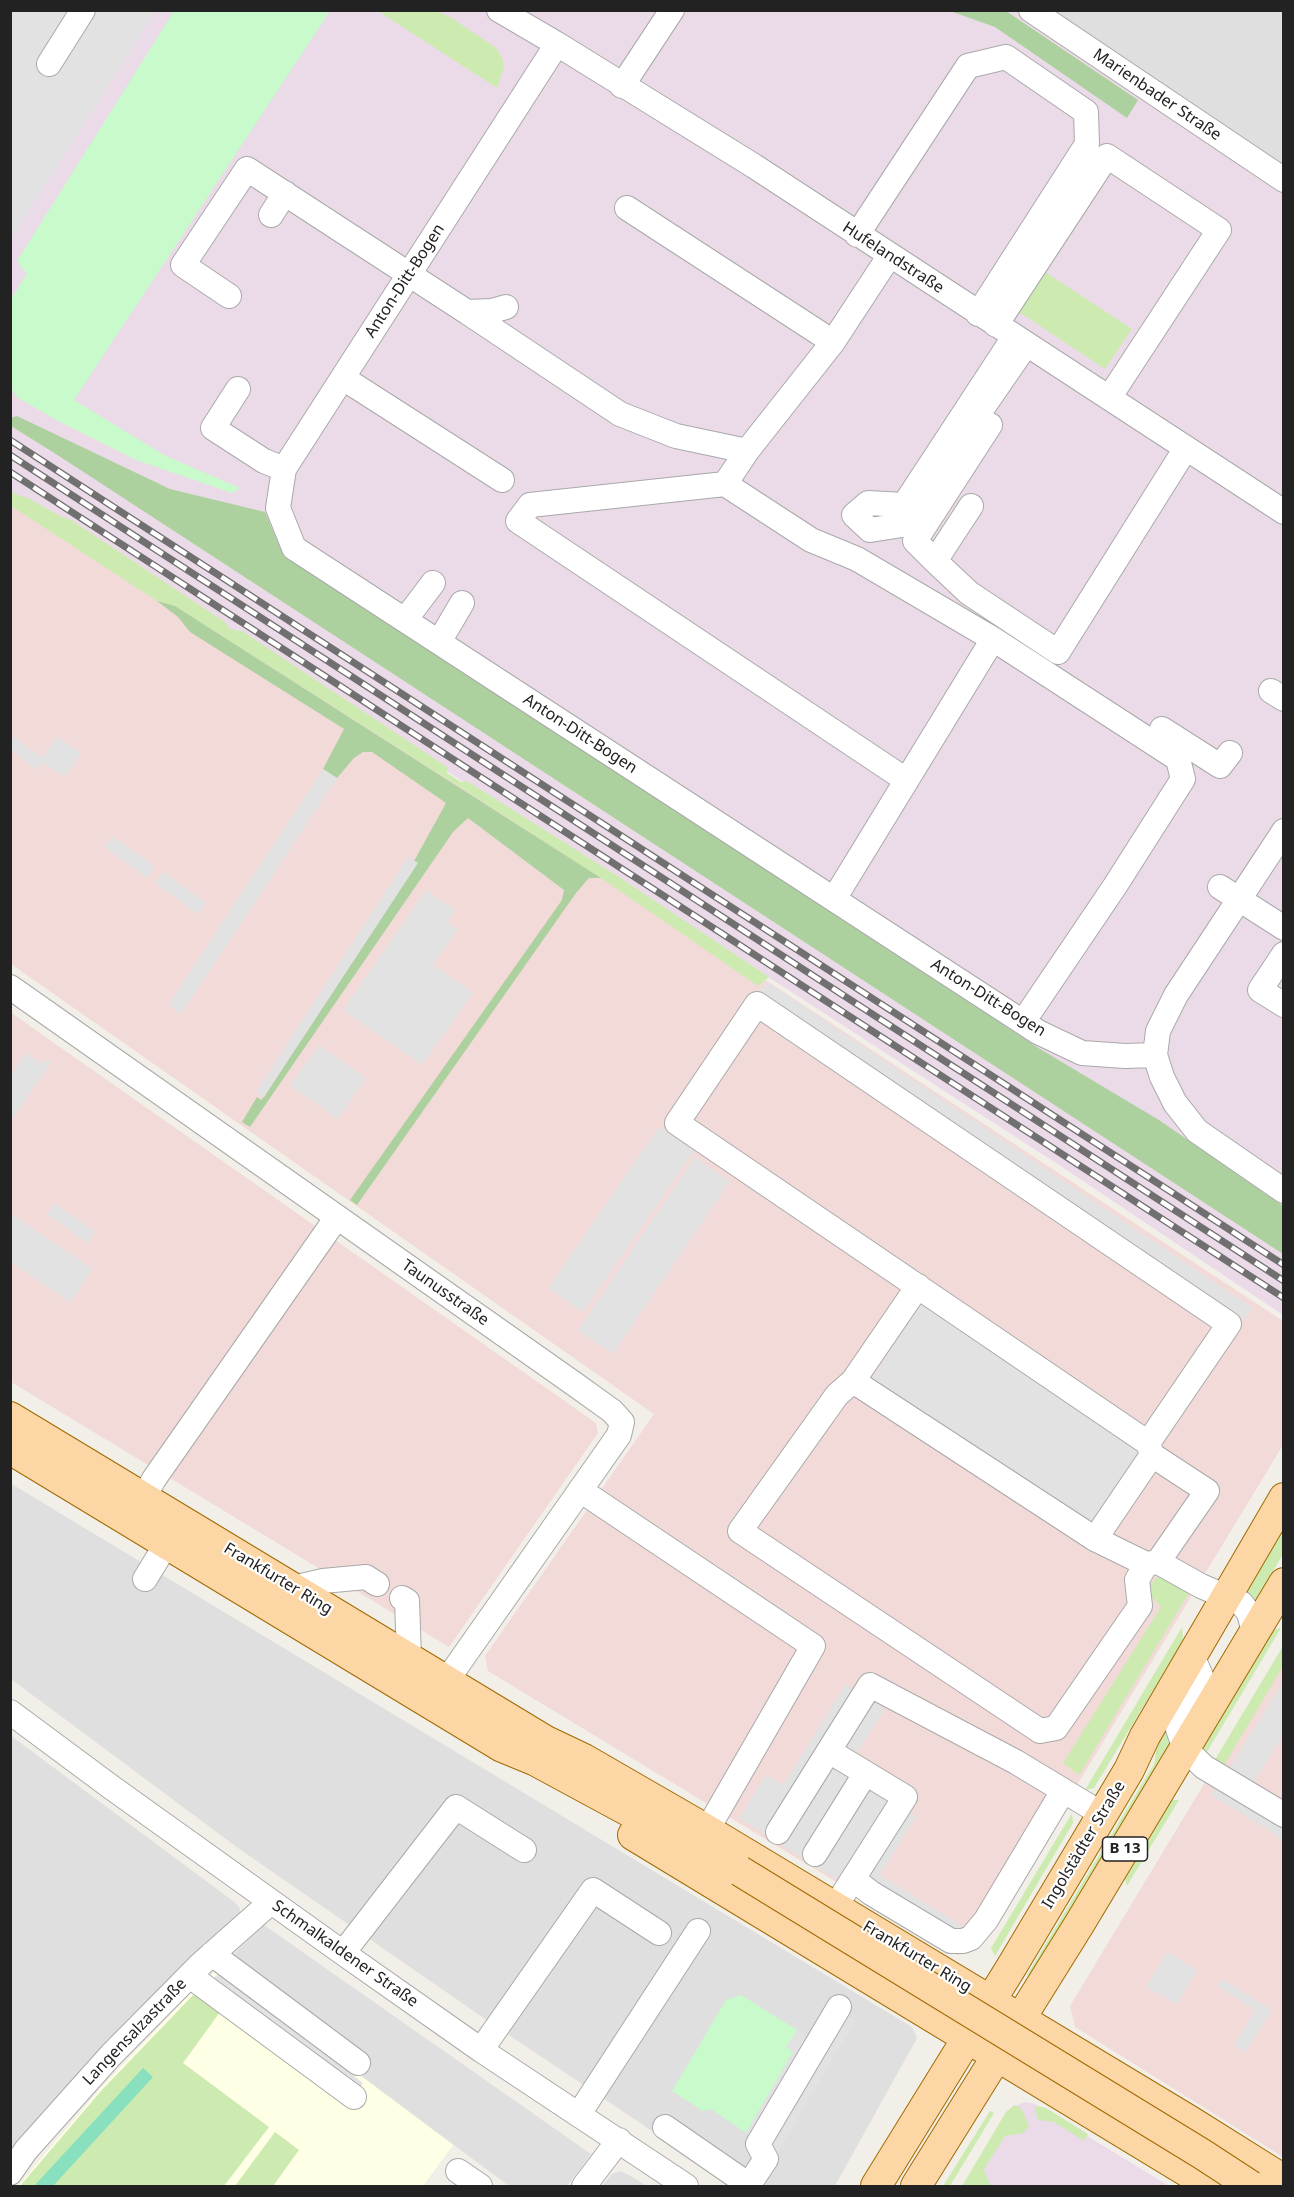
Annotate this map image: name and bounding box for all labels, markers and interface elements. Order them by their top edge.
street label: Marienbader Straße [1089,45,1225,145]
street label: Hufelandstraße [839,218,947,298]
street label: Anton-Ditt-Bogen [361,220,449,342]
street label: Anton-Ditt-Bogen [519,690,641,778]
street label: Anton-Ditt-Bogen [927,955,1049,1041]
street label: Taunusstraße [398,1256,492,1330]
street label: Frankfurter Ring [220,1539,336,1619]
street label: Ingolstädter Straße [1038,1778,1130,1912]
road number: B 13 [1102,1837,1148,1861]
street label: Schmalkaldener Straße [268,1896,422,2012]
street label: Frankfurter Ring [859,1917,975,1997]
street label: Langensalzastraße [79,1975,191,2089]

